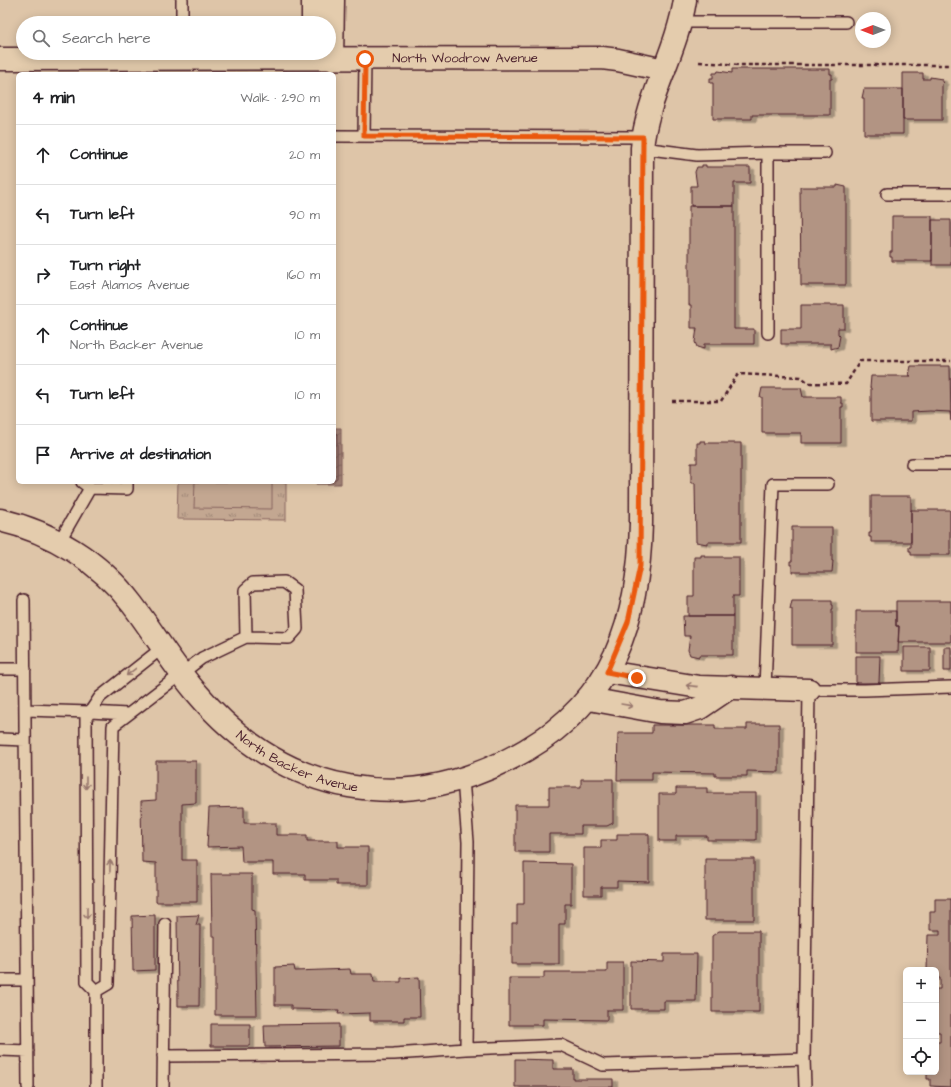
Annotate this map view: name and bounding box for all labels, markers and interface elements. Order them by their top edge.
north arrow [855,12,891,48]
search box [16,16,336,60]
icon: search [30,27,52,49]
text: Search here [62,28,151,49]
street label: North Woodrow Avenue [392,49,538,67]
route start [356,50,374,68]
text: 4 min [32,86,75,110]
text: Walk · 290 m [241,89,320,107]
icon: ahead [32,144,54,166]
text: Continue [70,144,128,165]
text: 20 m [289,146,320,164]
icon: left [32,204,54,226]
text: Turn left [70,204,134,225]
text: 90 m [289,206,320,224]
text: Turn right [70,255,141,276]
icon: right [32,264,54,286]
text: 160 m [287,266,320,284]
text: East Alamos Avenue [70,276,190,294]
text: Continue [70,315,128,336]
icon: ahead [32,324,54,346]
text: 10 m [295,326,320,344]
text: North Backer Avenue [70,336,203,354]
icon: left [32,384,54,406]
text: Turn left [70,384,134,405]
text: 10 m [295,386,320,404]
icon: arrive [32,444,54,466]
text: Arrive at destination [70,444,211,465]
one-way arrow [126,668,137,677]
route end [628,669,646,687]
one-way arrow [686,682,699,690]
one-way arrow [620,702,633,710]
street label: North Backer Avenue [232,726,359,796]
one-way arrow [82,776,90,789]
one-way arrow [106,860,114,873]
one-way arrow [83,906,91,919]
map controls [903,967,939,1075]
button: + [903,967,939,1003]
button: − [903,1003,939,1039]
button: locate [903,1039,939,1075]

